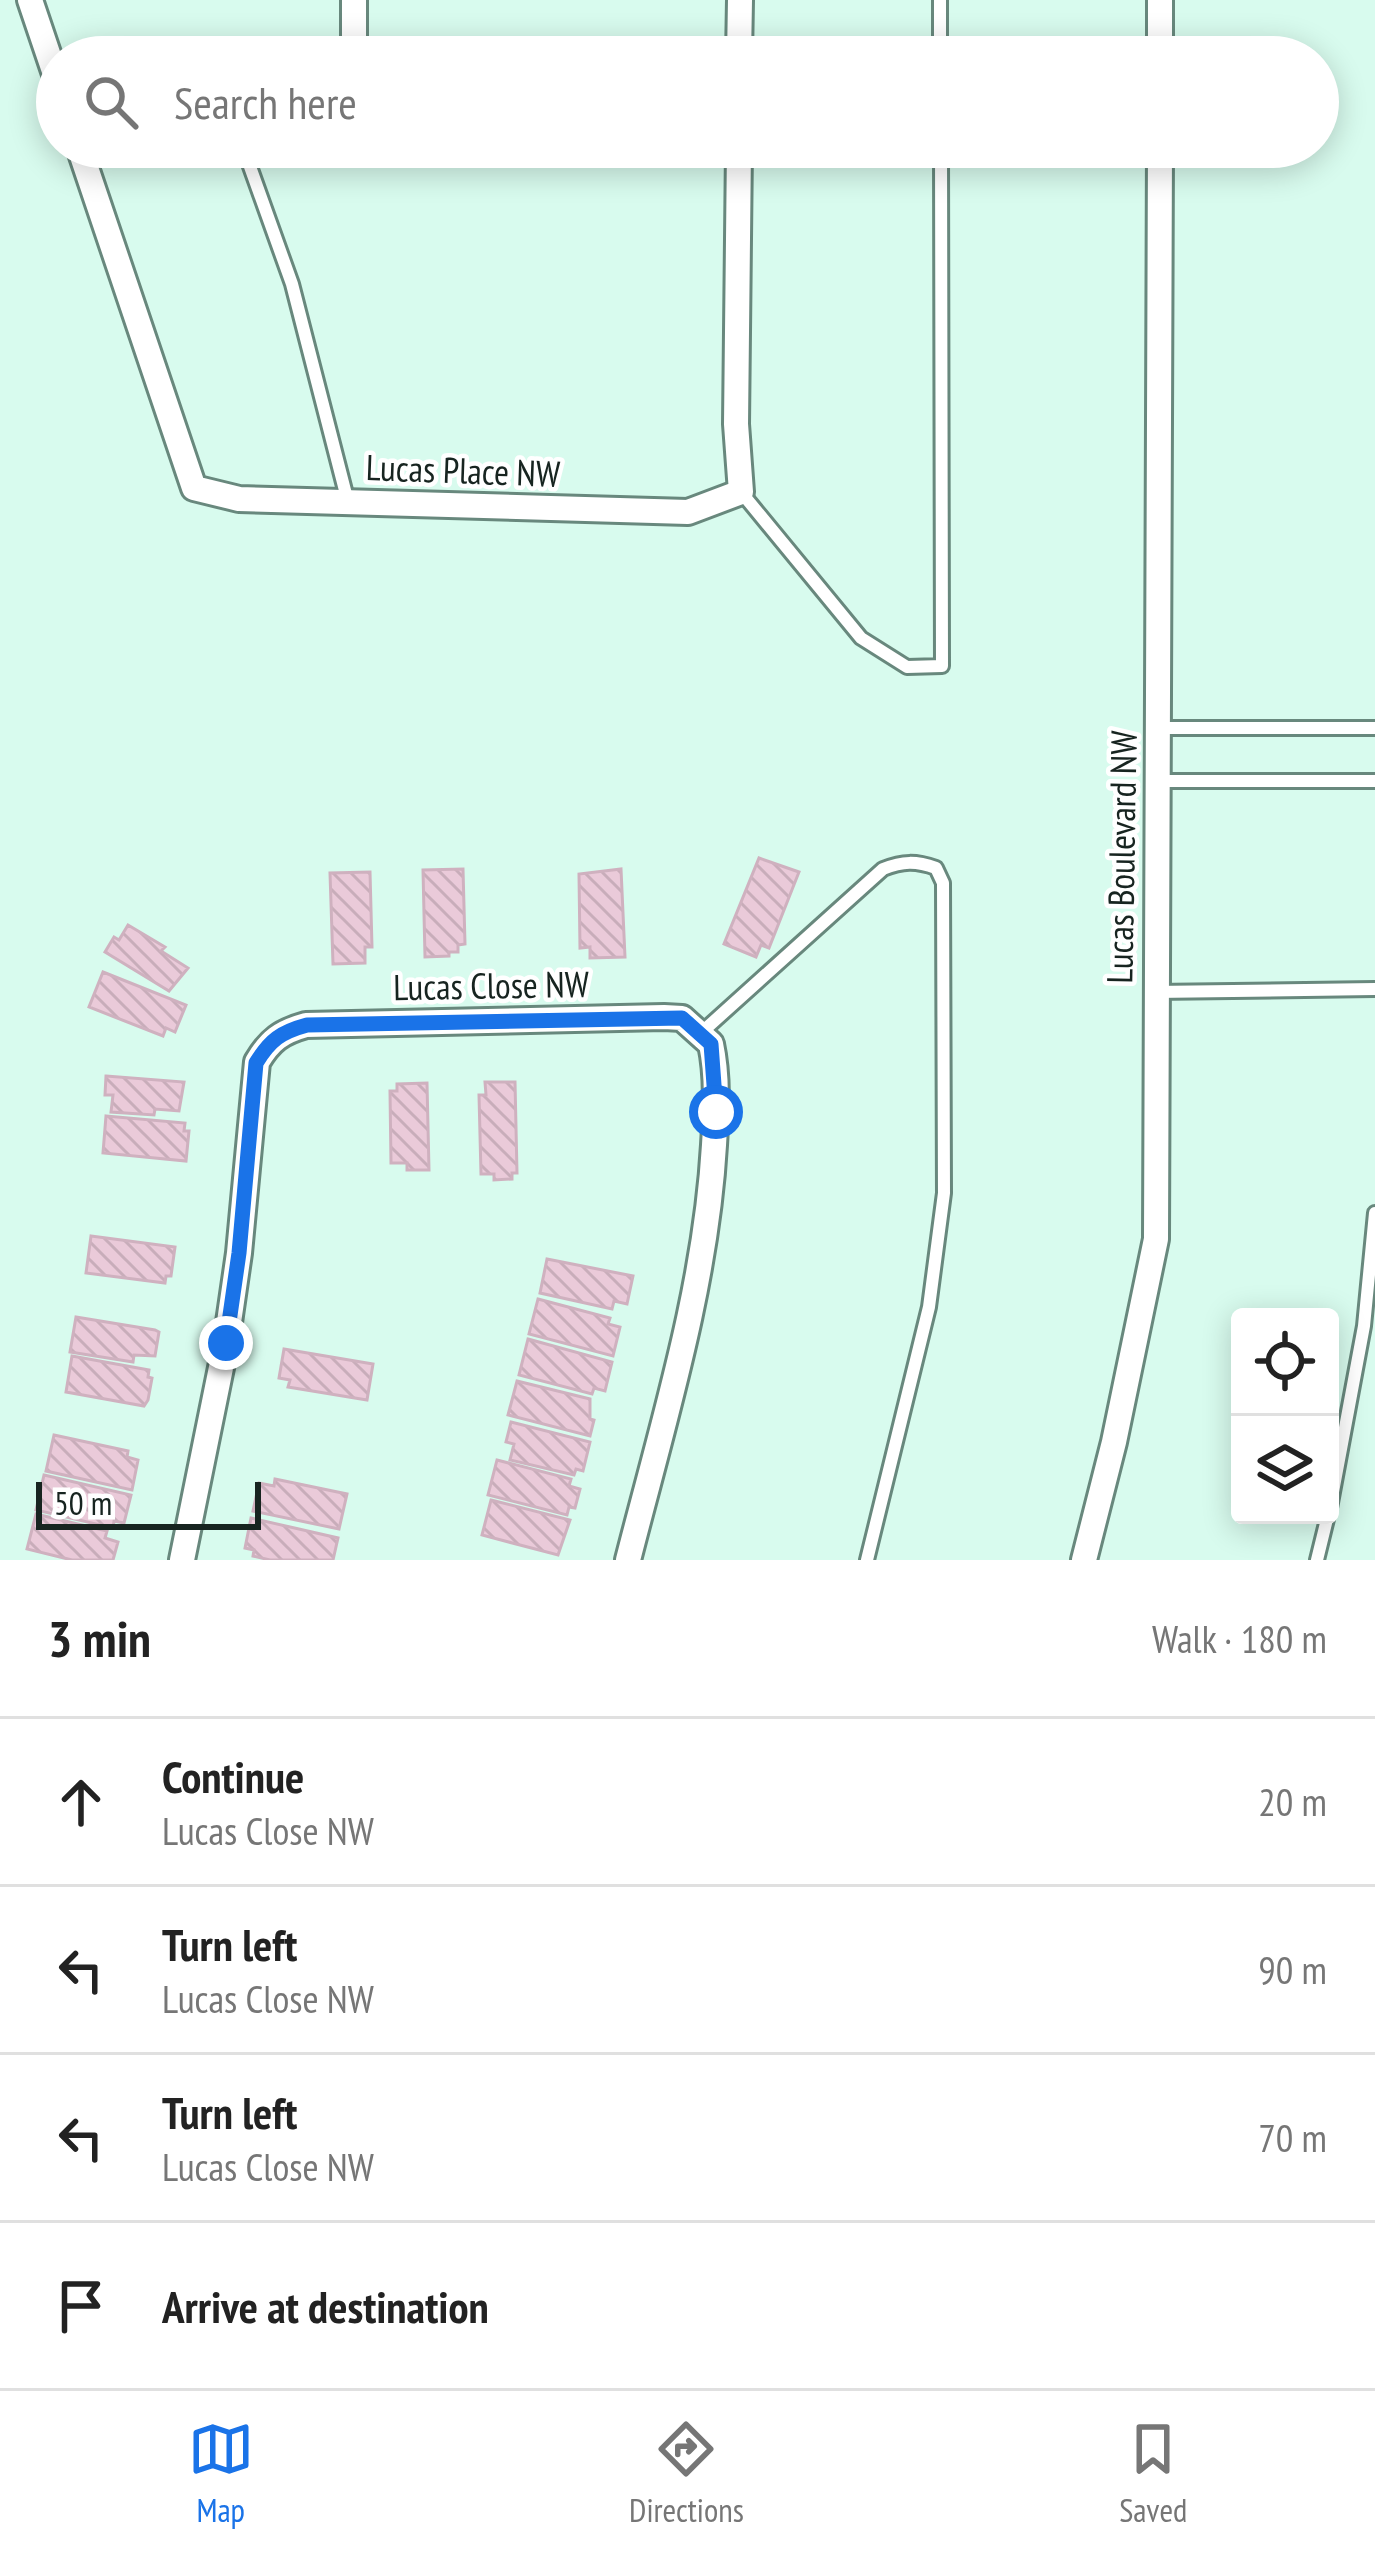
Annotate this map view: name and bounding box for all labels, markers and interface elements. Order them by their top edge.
search box [36,36,1339,168]
icon: search [78,69,144,135]
text: Search here [174,73,357,131]
street label: Lucas Place NW [365,443,561,497]
street label: Lucas Boulevard NW [1095,730,1147,984]
street label: Lucas Close NW [393,960,589,1010]
route start [689,1085,743,1139]
map controls [1231,1308,1339,1524]
button: locate [1231,1308,1339,1416]
route end [199,1316,253,1370]
button: layers [1231,1416,1339,1524]
scale bar [36,1476,261,1529]
text: 50 m [54,1481,112,1524]
text: 3 min [48,1605,151,1671]
text: Walk · 180 m [1152,1613,1327,1664]
text: Continue [162,1747,304,1805]
icon: ahead [48,1769,114,1835]
text: 20 m [1258,1776,1327,1827]
text: Lucas Close NW [162,1805,374,1856]
text: Turn left [162,1915,297,1973]
icon: left [48,1937,114,2003]
text: 90 m [1258,1944,1327,1995]
text: Lucas Close NW [162,1973,374,2024]
text: Turn left [162,2083,297,2141]
icon: left [48,2105,114,2171]
text: 70 m [1258,2112,1327,2163]
text: Lucas Close NW [162,2141,374,2192]
icon: arrive [48,2273,114,2339]
text: Arrive at destination [162,2277,489,2335]
tab: Map [188,2416,254,2531]
tab: Directions [629,2416,744,2531]
tab: Saved [1119,2416,1187,2531]

